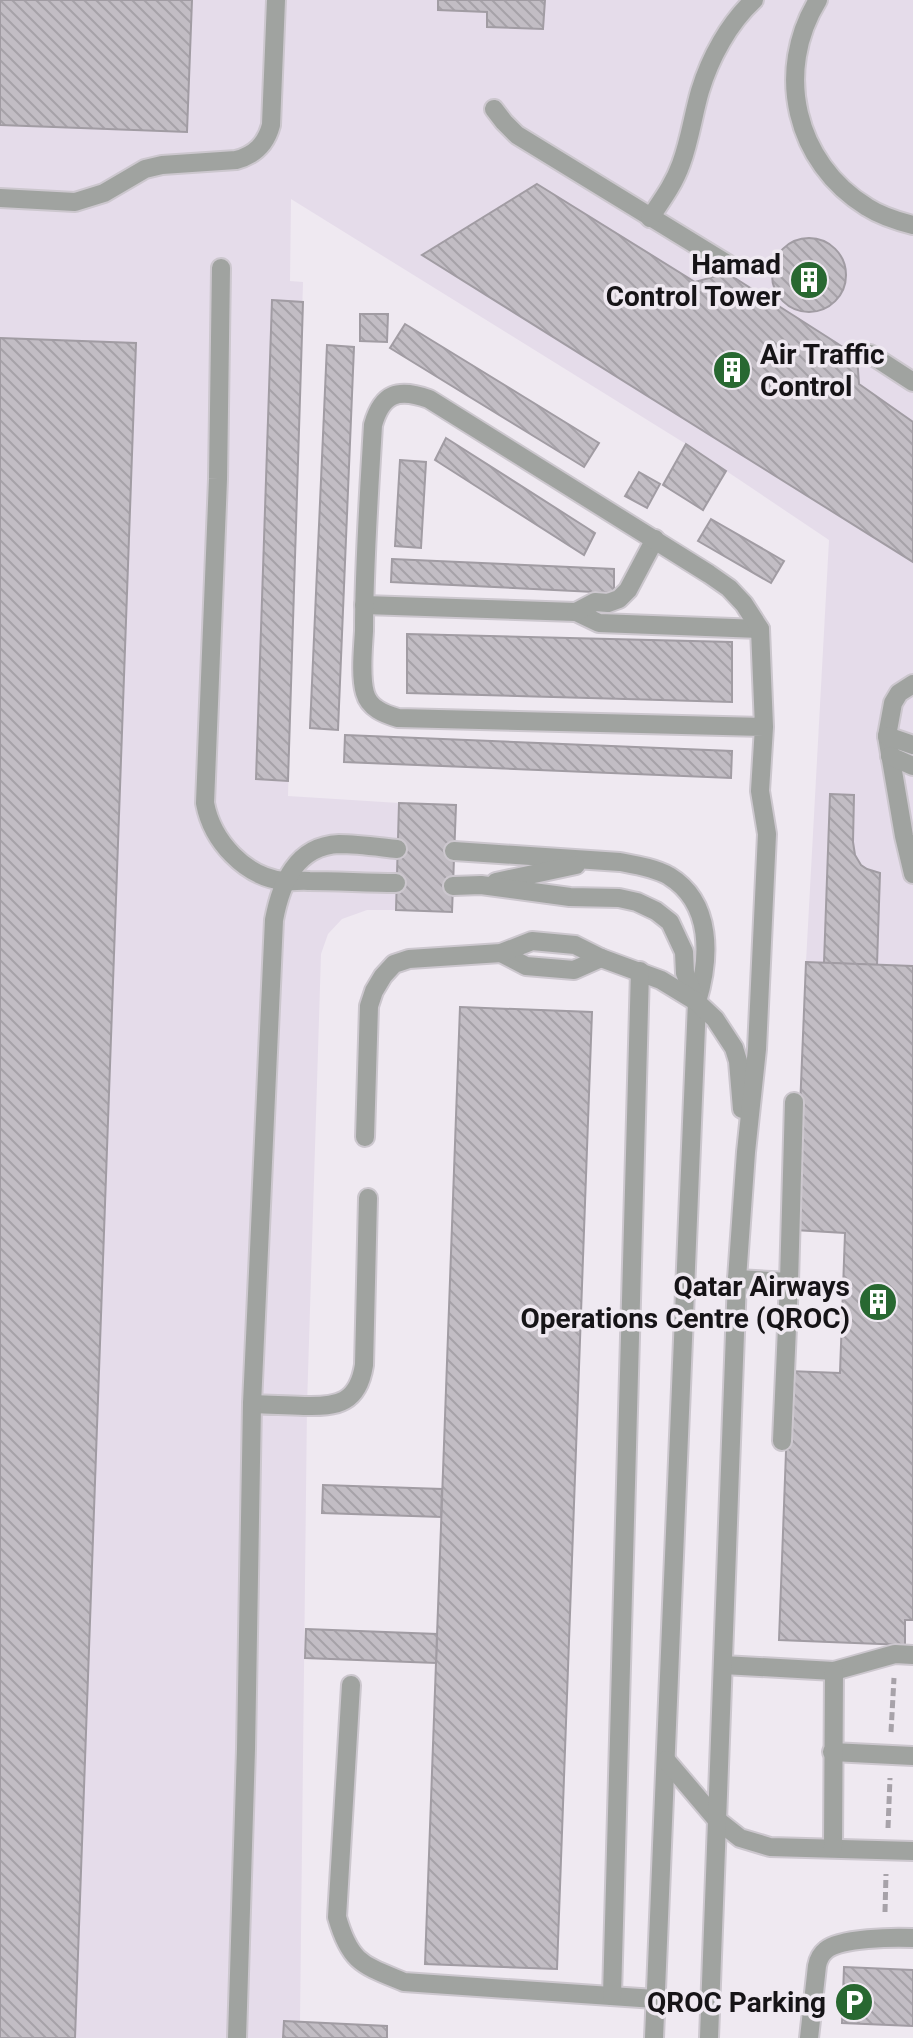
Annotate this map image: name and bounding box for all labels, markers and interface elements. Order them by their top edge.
place label: Hamad Control Tower [606,248,781,313]
building icon: Hamad Control Tower [788,259,830,301]
place label: Air Traffic Control [760,338,885,403]
building icon: Air Traffic Control [711,349,753,391]
place label: Qatar Airways Operations Centre (QROC) [520,1270,850,1335]
building icon: Qatar Airways Operations Centre (QROC) [857,1281,899,1323]
parking icon: QROC Parking [833,1981,875,2023]
place label: QROC Parking [647,1986,826,2019]

